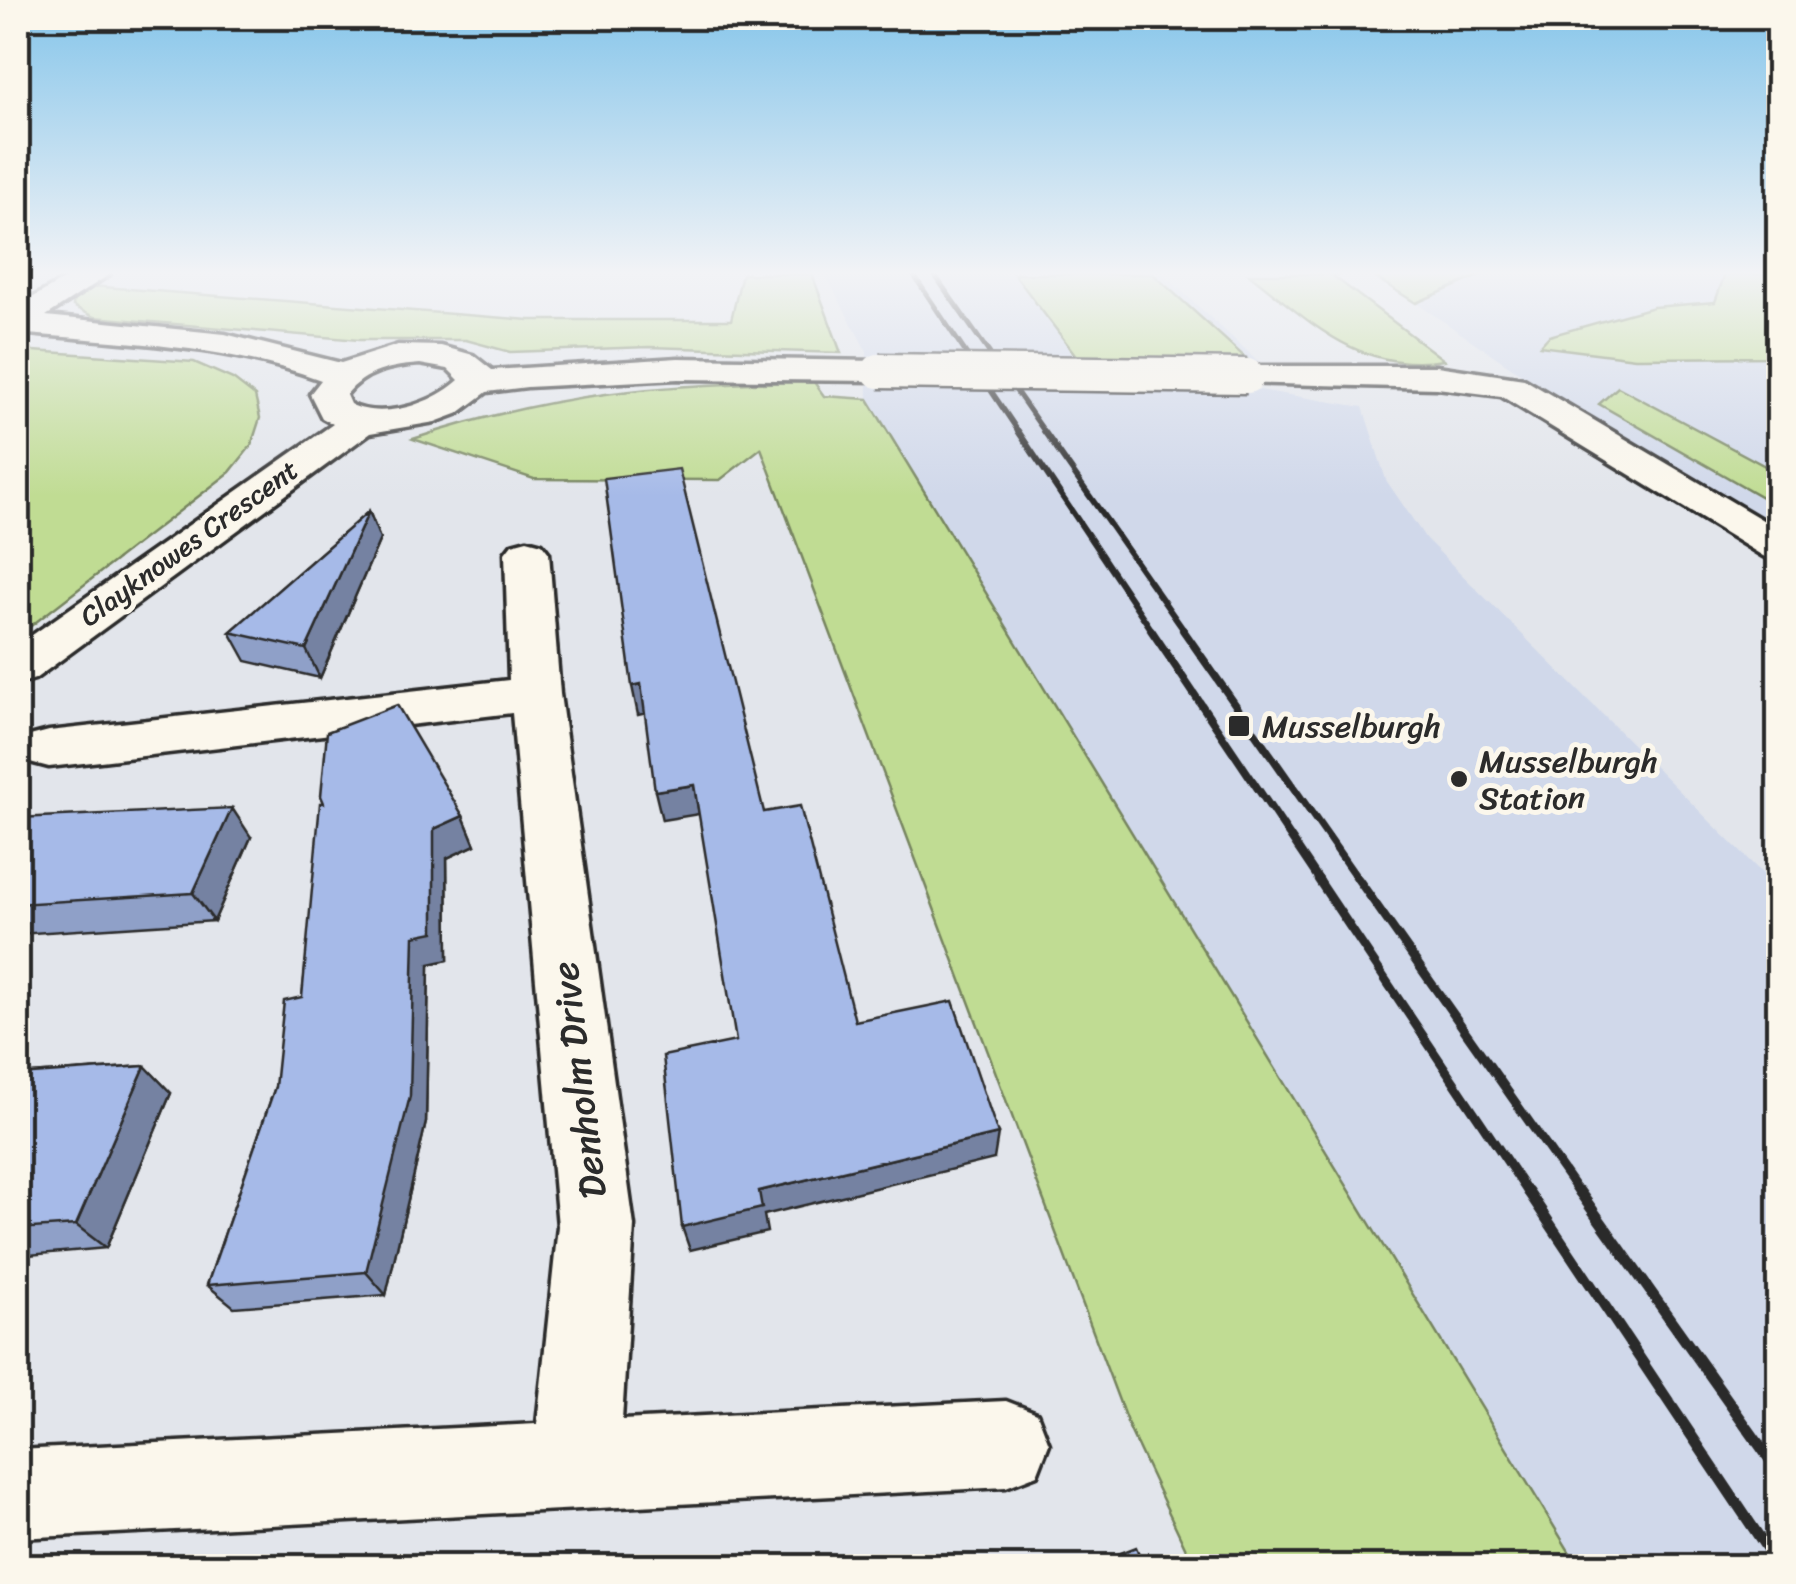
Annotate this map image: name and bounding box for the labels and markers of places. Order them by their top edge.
place label: Musselburgh [1262,698,1441,755]
marker: Musselburgh [1226,713,1252,739]
place label: Musselburgh Station [1479,733,1658,827]
marker: Musselburgh Station [1448,768,1470,790]

